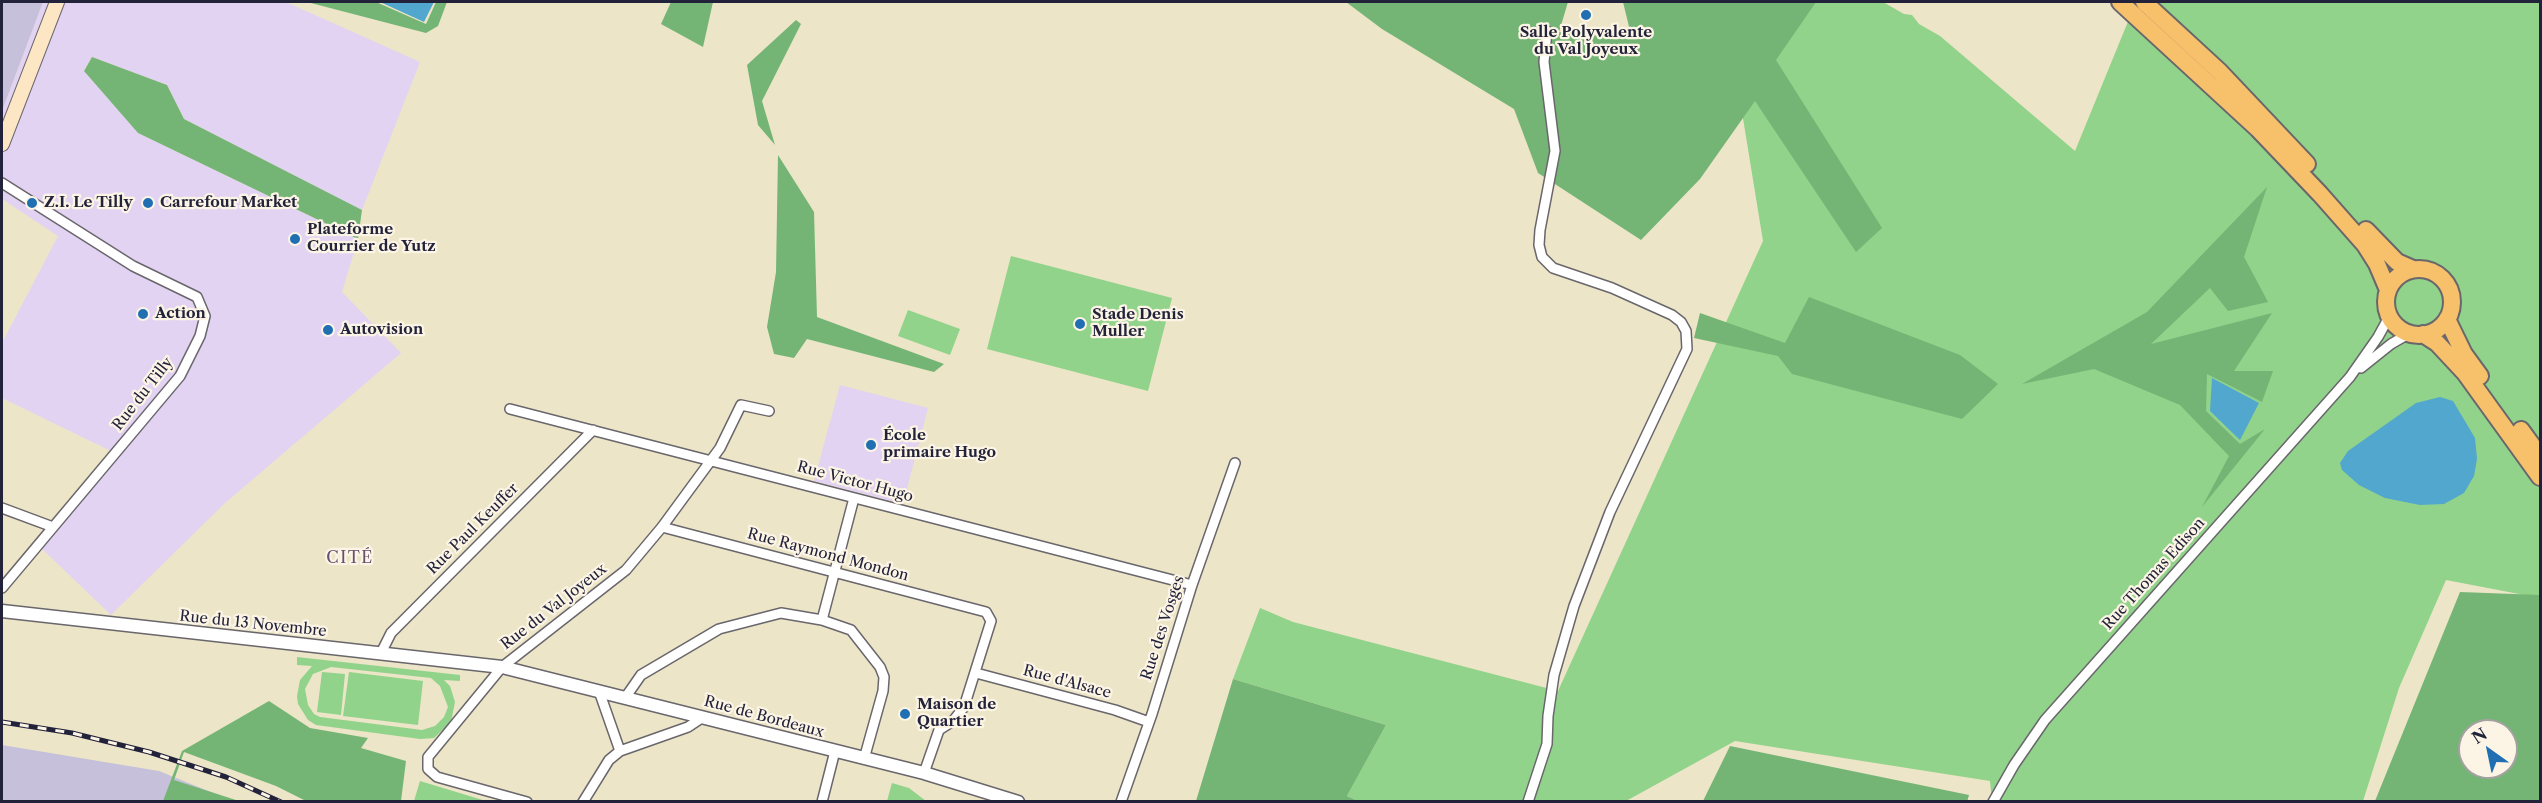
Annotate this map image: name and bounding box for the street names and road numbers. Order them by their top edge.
street label: Rue du Tilly [109,354,177,434]
street label: Rue Victor Hugo [795,458,915,506]
street label: Rue Paul Keuffer [424,480,522,578]
street label: Rue Thomas Edison [2099,514,2209,634]
street label: Rue Raymond Mondon [745,525,911,585]
street label: Rue du Val Joyeux [498,560,610,654]
street label: Rue des Vosges [1138,574,1188,682]
street label: Rue du 13 Novembre [178,607,328,641]
street label: Rue d'Alsace [1021,662,1113,702]
street label: Rue de Bordeaux [702,692,826,742]

